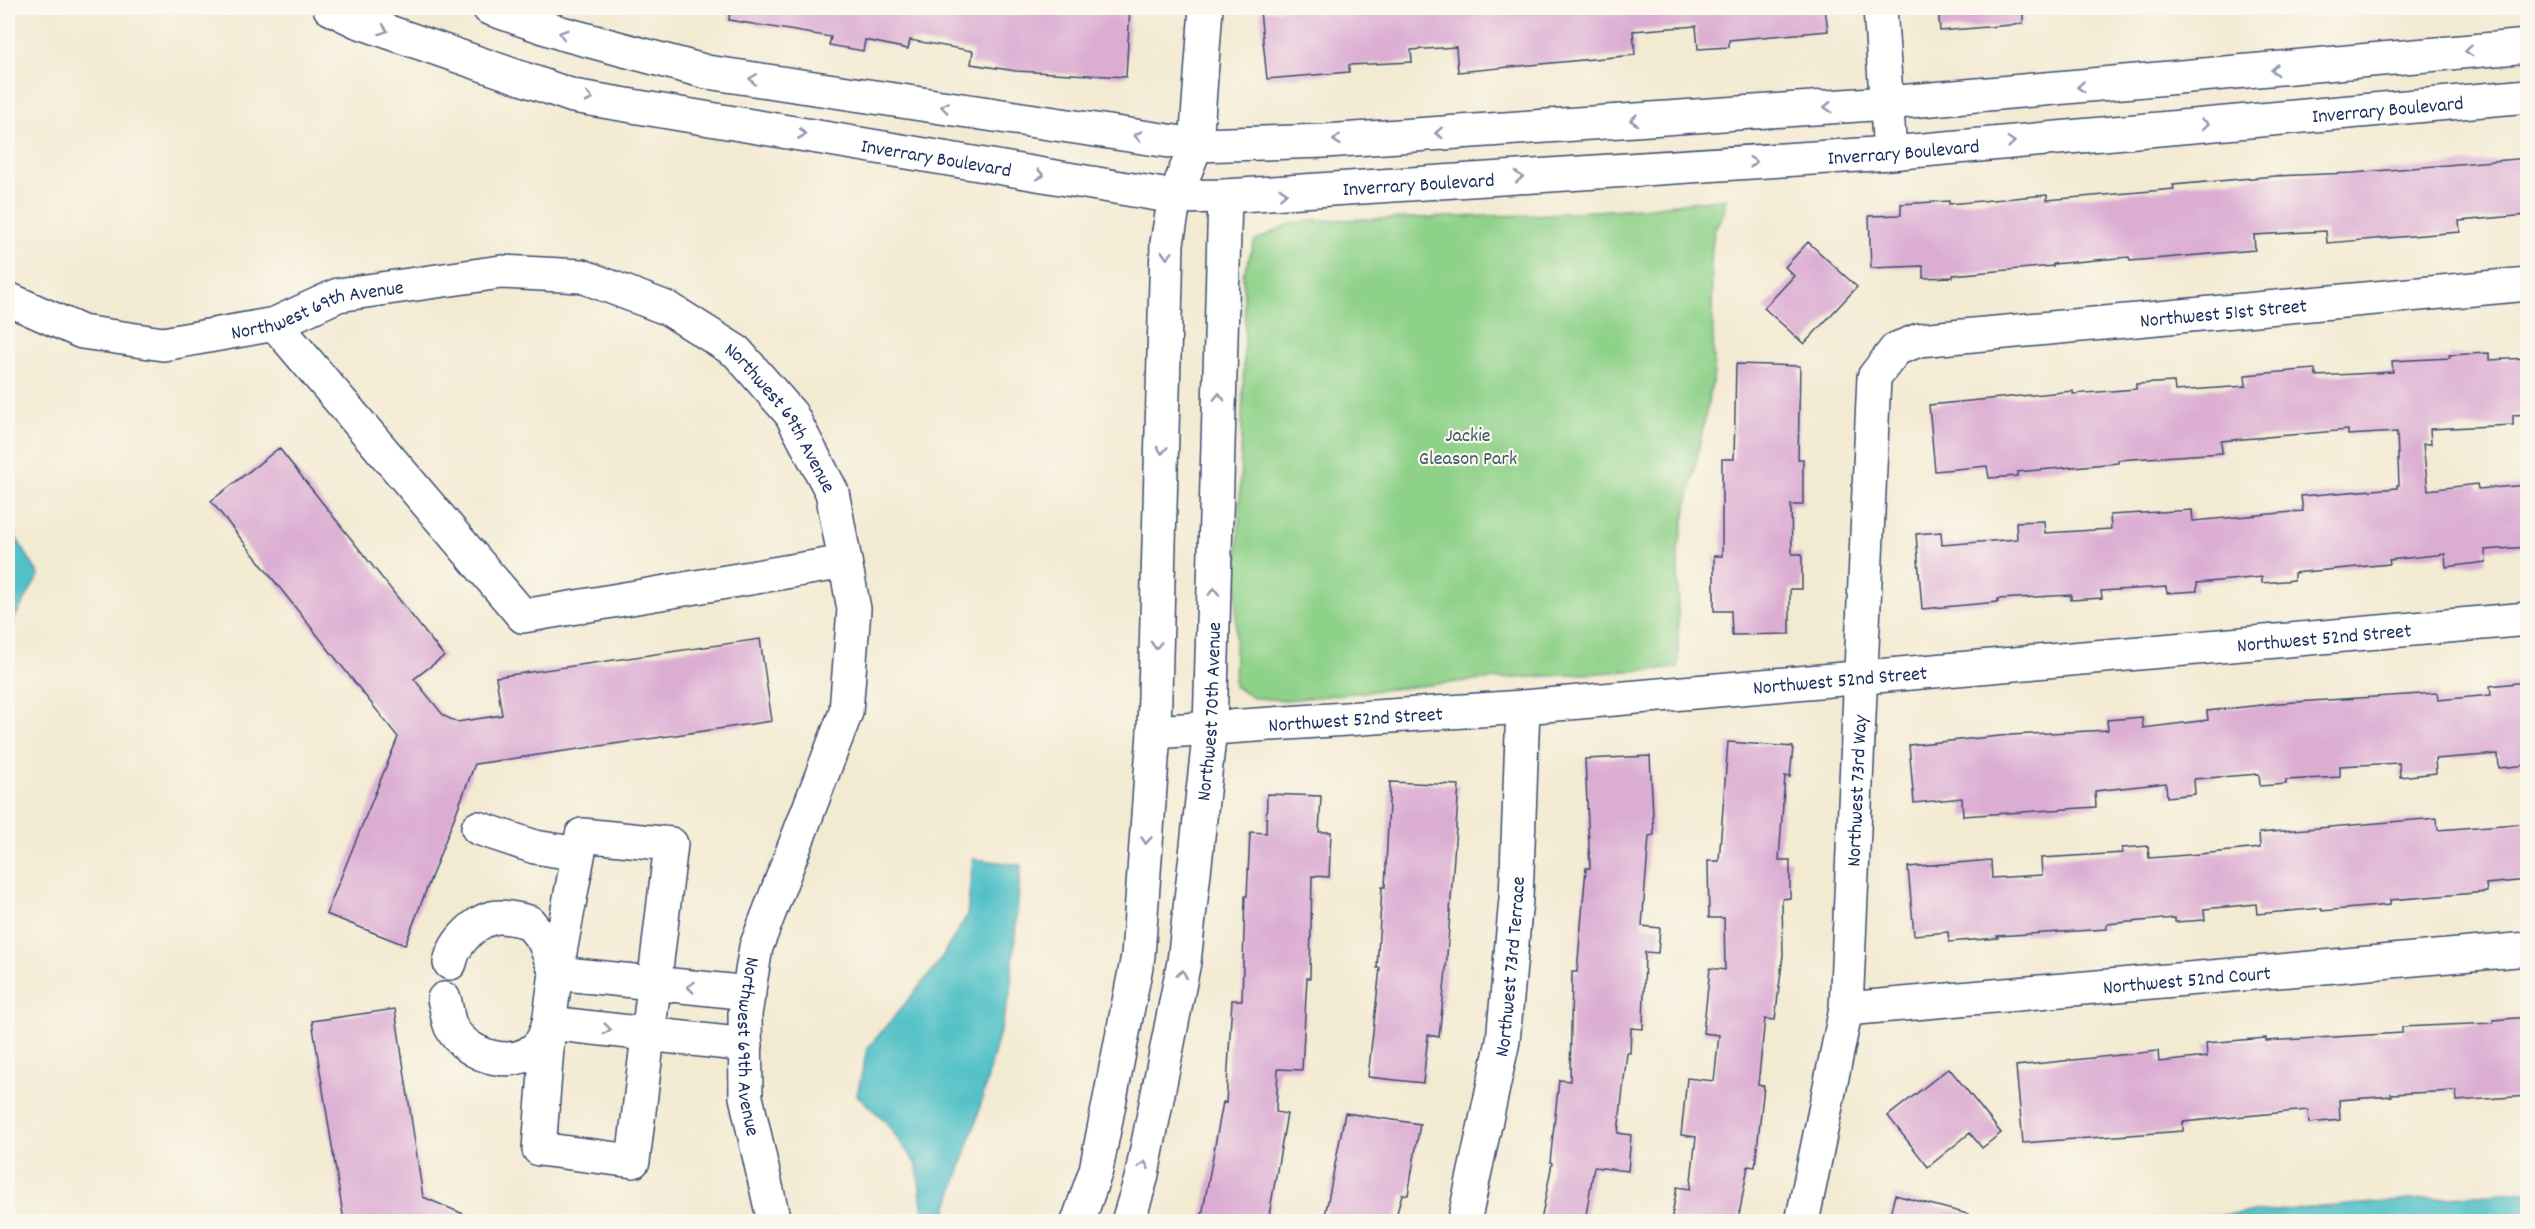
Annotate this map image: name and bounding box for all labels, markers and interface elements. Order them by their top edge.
one-way arrow [378,23,389,35]
one-way arrow [558,29,569,41]
one-way arrow [2465,44,2474,57]
one-way arrow [2271,63,2280,76]
one-way arrow [748,73,757,85]
one-way arrow [2076,81,2085,94]
street label: Inverrary Boulevard [2311,91,2465,132]
one-way arrow [584,92,593,104]
one-way arrow [1824,101,1833,114]
one-way arrow [941,102,950,114]
one-way arrow [1629,114,1638,127]
one-way arrow [2201,118,2210,131]
one-way arrow [1435,127,1444,140]
one-way arrow [797,128,806,140]
one-way arrow [1134,131,1143,143]
one-way arrow [1333,133,1342,146]
street label: Inverrary Boulevard [858,134,1013,186]
street label: Inverrary Boulevard [1827,134,1981,174]
one-way arrow [2007,136,2016,149]
one-way arrow [1748,156,1757,169]
one-way arrow [1035,168,1045,180]
street label: Inverrary Boulevard [1342,168,1496,205]
one-way arrow [1515,171,1524,184]
one-way arrow [1278,186,1287,199]
one-way arrow [1161,251,1173,260]
street label: Northwest 69th Avenue [229,275,406,349]
street label: Northwest 51st Street [2139,293,2308,337]
street label: Northwest 69th Avenue [718,337,841,499]
one-way arrow [1213,392,1225,401]
park label: Jackie Gleason Park [1419,423,1517,474]
one-way arrow [1155,446,1168,455]
one-way arrow [1207,587,1220,596]
street label: Northwest 52nd Street [2236,618,2413,661]
street label: Northwest 70th Avenue [1191,621,1230,803]
one-way arrow [1150,641,1163,650]
street label: Northwest 52nd Street [1752,661,1928,704]
street label: Northwest 52nd Street [1268,701,1444,741]
street label: Northwest 73rd Way [1841,713,1876,867]
one-way arrow [1140,835,1153,844]
street label: Northwest 73rd Terrace [1489,876,1534,1060]
street label: Northwest 69th Avenue [728,955,765,1139]
street label: Northwest 52nd Court [2102,961,2272,1003]
one-way arrow [1175,969,1188,979]
one-way arrow [686,981,695,994]
one-way arrow [603,1023,612,1035]
one-way arrow [1137,1160,1150,1170]

